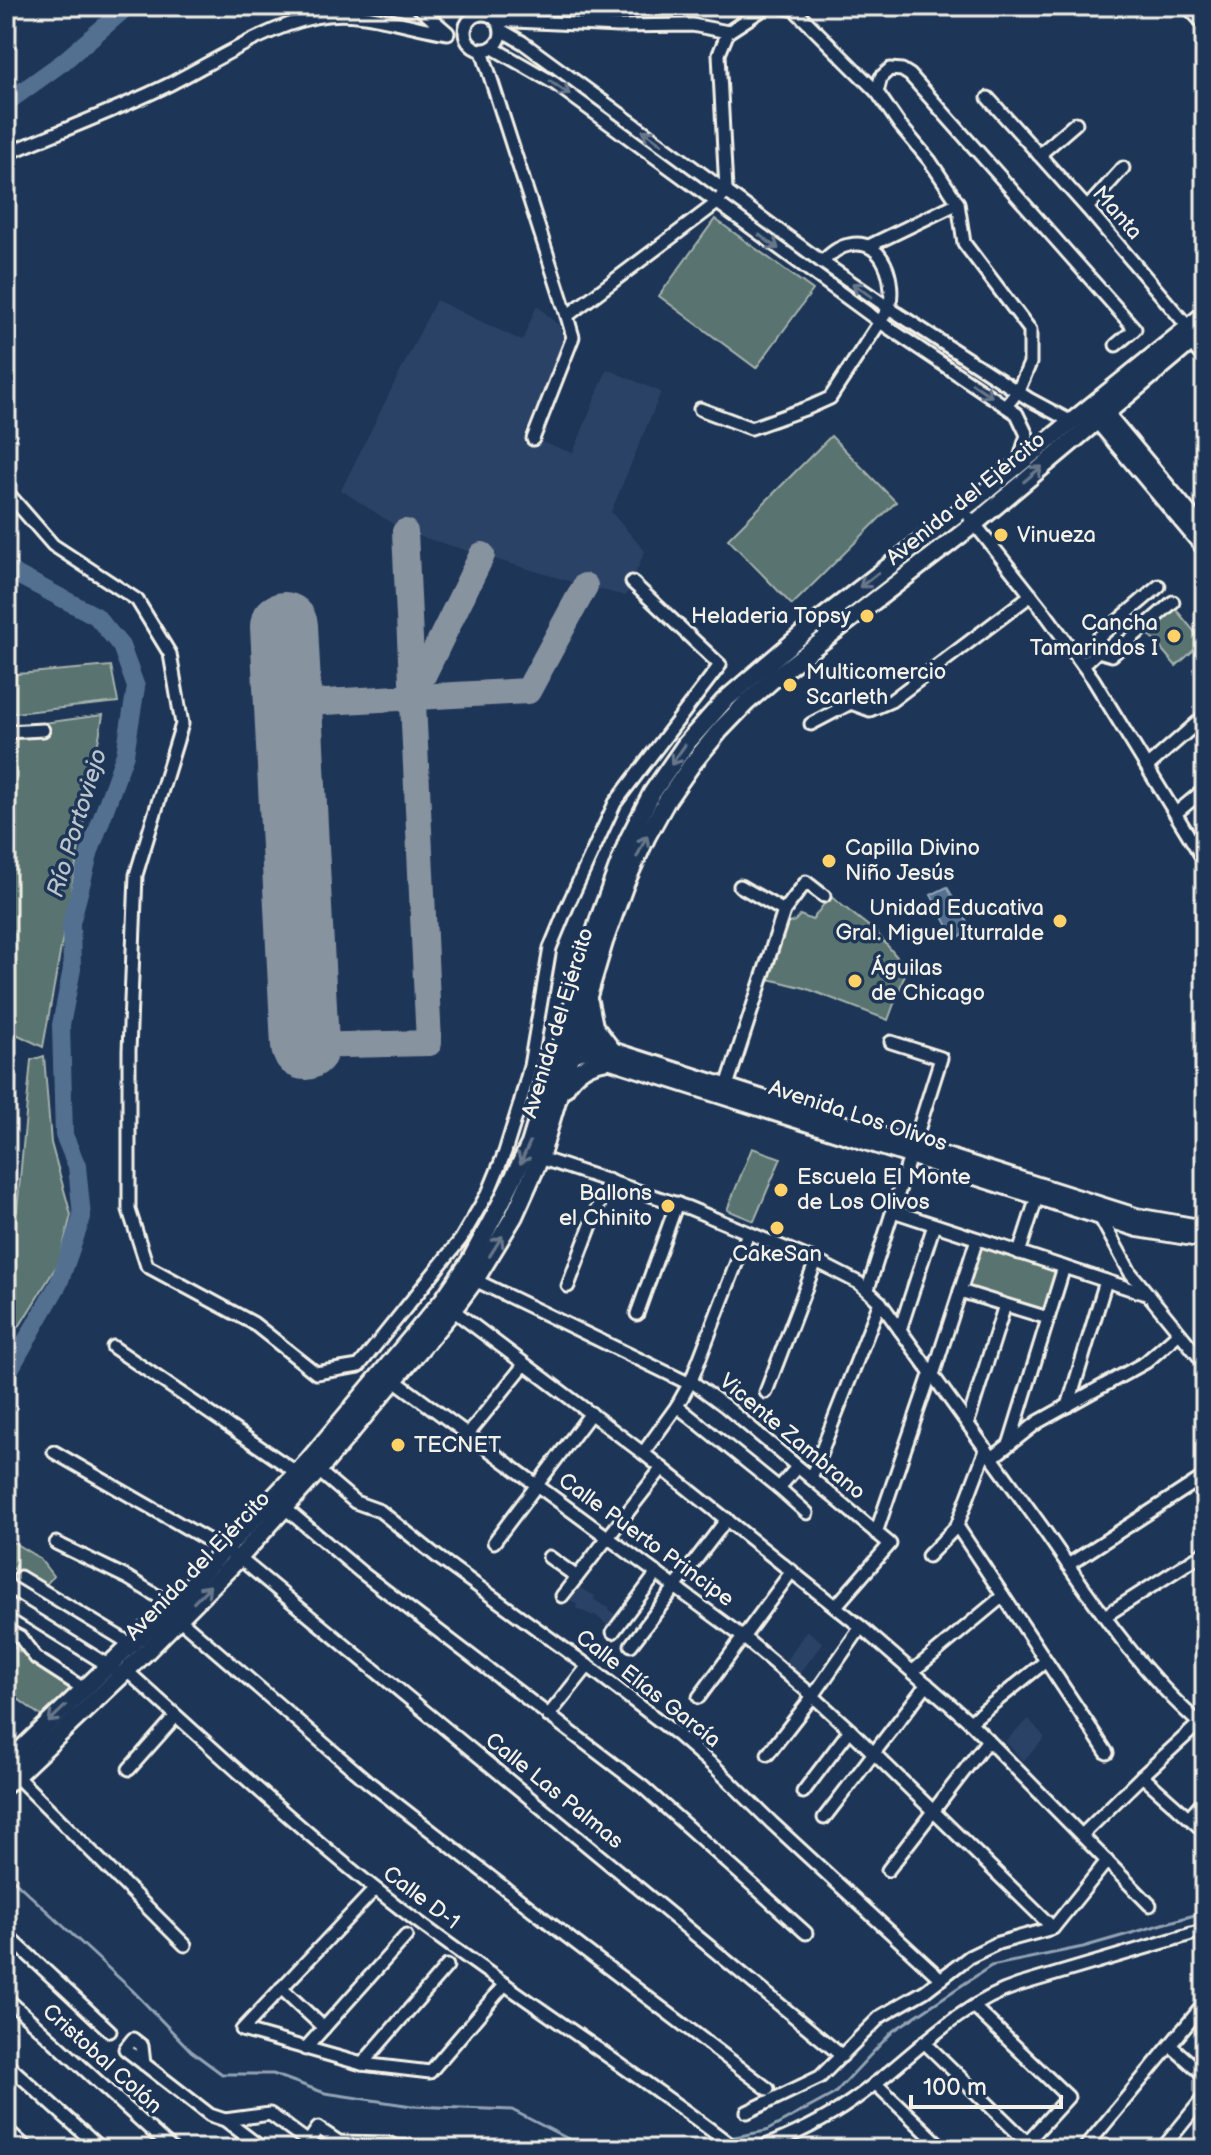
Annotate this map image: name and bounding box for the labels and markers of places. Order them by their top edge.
place label: Vinueza [1017,522,1096,549]
marker: Vinueza [992,526,1010,544]
place label: Heladeria Topsy [691,603,851,630]
marker: Heladeria Topsy [858,607,876,625]
place label: Cancha Tamarindos I [1030,610,1158,662]
marker: Cancha Tamarindos I [1165,627,1183,645]
place label: Multicomercio Scarleth [806,659,946,711]
marker: Multicomercio Scarleth [781,676,799,694]
place label: Capilla Divino Niño Jesús [845,835,980,887]
marker: Capilla Divino Niño Jesús [820,852,838,870]
place label: Unidad Educativa Gral. Miguel Iturralde [835,895,1044,947]
marker: Unidad Educativa Gral. Miguel Iturralde [1051,912,1069,930]
place label: Águilas de Chicago [871,954,985,1007]
marker: Águilas de Chicago [846,972,864,990]
place label: Escuela El Monte de Los Olivos [797,1164,971,1216]
place label: Ballons el Chinito [559,1180,652,1232]
marker: Escuela El Monte de Los Olivos [772,1181,790,1199]
marker: Ballons el Chinito [659,1197,677,1215]
marker: CakeSan [768,1219,786,1237]
place label: CakeSan [732,1241,822,1268]
place label: TECNET [414,1432,501,1459]
marker: TECNET [389,1436,407,1454]

